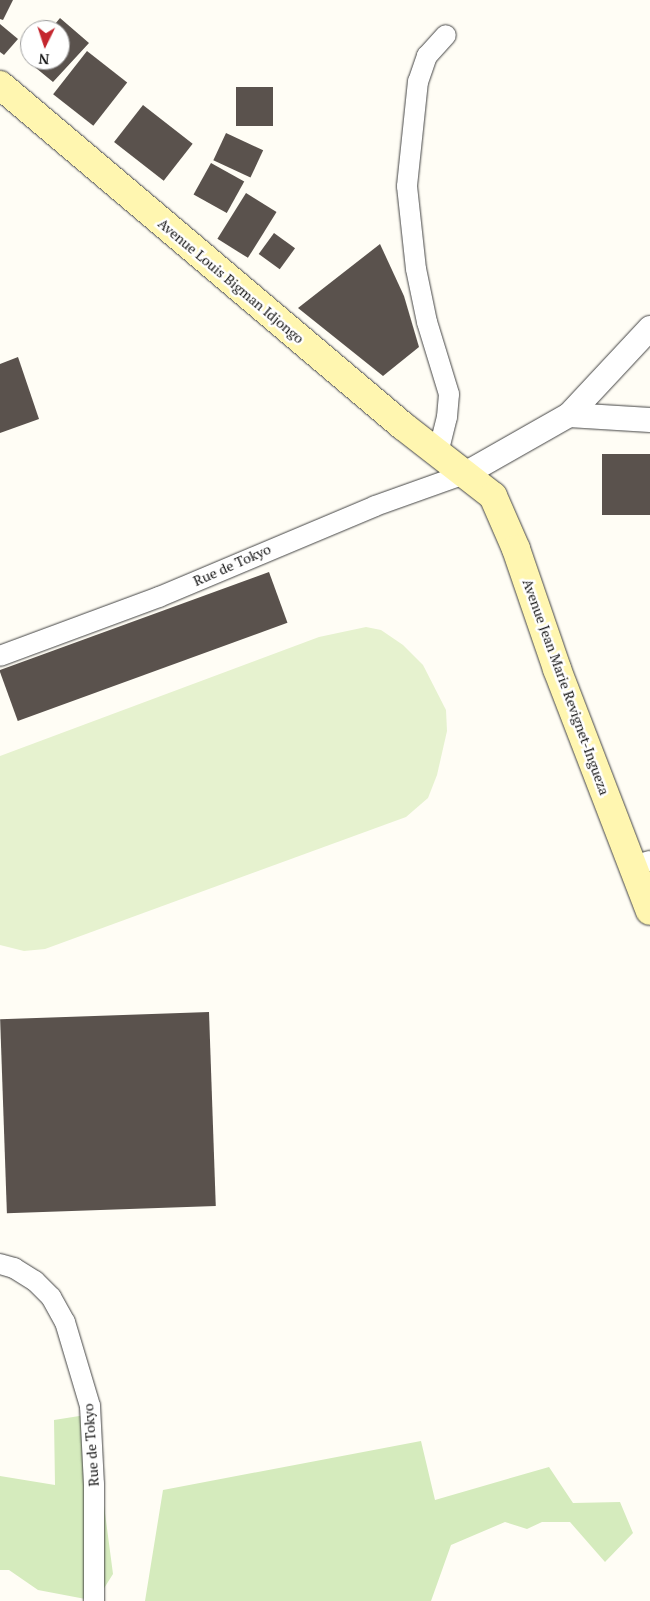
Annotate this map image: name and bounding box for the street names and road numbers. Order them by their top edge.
street label: Avenue Louis Bigman Idjongo [155,215,307,347]
street label: Rue de Tokyo [191,540,273,590]
street label: Avenue Jean Marie Revignet-Ingueza [519,577,613,797]
street label: Rue de Tokyo [80,1403,102,1487]

